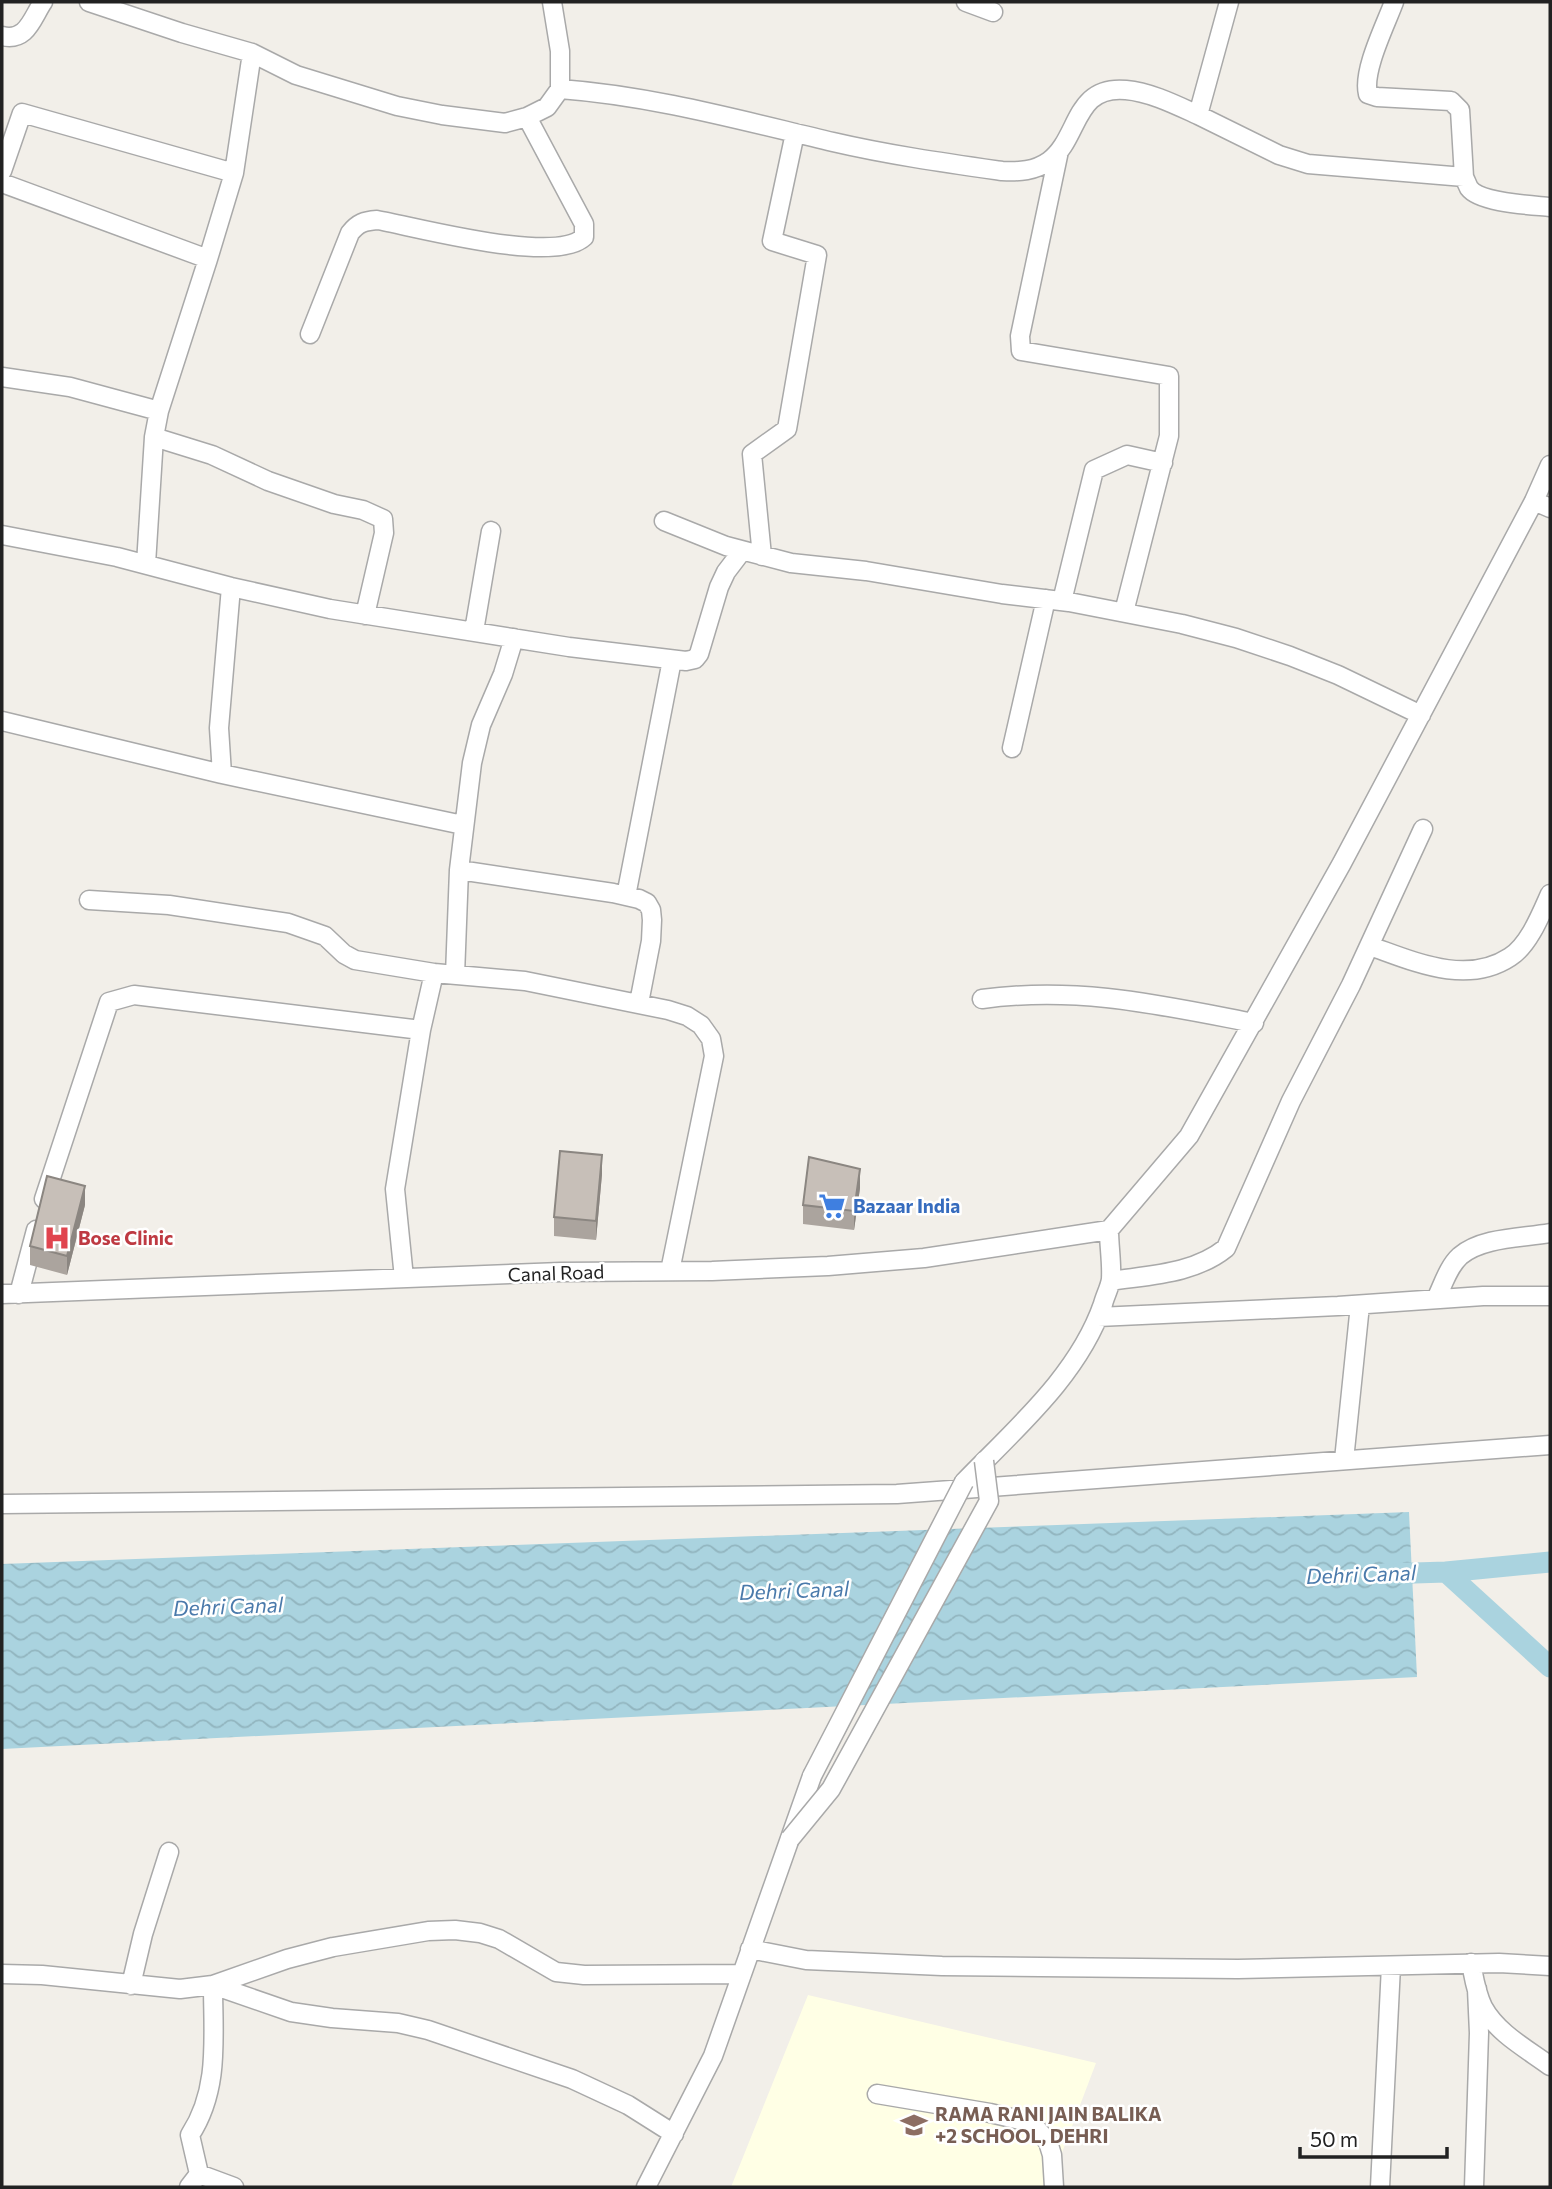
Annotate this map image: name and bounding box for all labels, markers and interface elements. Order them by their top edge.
supermarket icon: Bazaar India [817,1191,847,1221]
place label: Bazaar India [853,1194,960,1217]
hospital icon: Bose Clinic [42,1223,72,1253]
place label: Bose Clinic [78,1226,173,1249]
street label: Canal Road [507,1259,605,1286]
water label: Dehri Canal [1305,1559,1417,1588]
water label: Dehri Canal [738,1575,850,1604]
water label: Dehri Canal [172,1591,284,1620]
place label: RAMA RANI JAIN BALIKA +2 SCHOOL, DEHRI [935,2102,1162,2147]
school or university icon: RAMA RANI JAIN BALIKA +2 SCHOOL, DEHRI [899,2110,929,2140]
scale bar [1300,2116,1447,2160]
text: 50 m [1310,2126,1358,2151]

